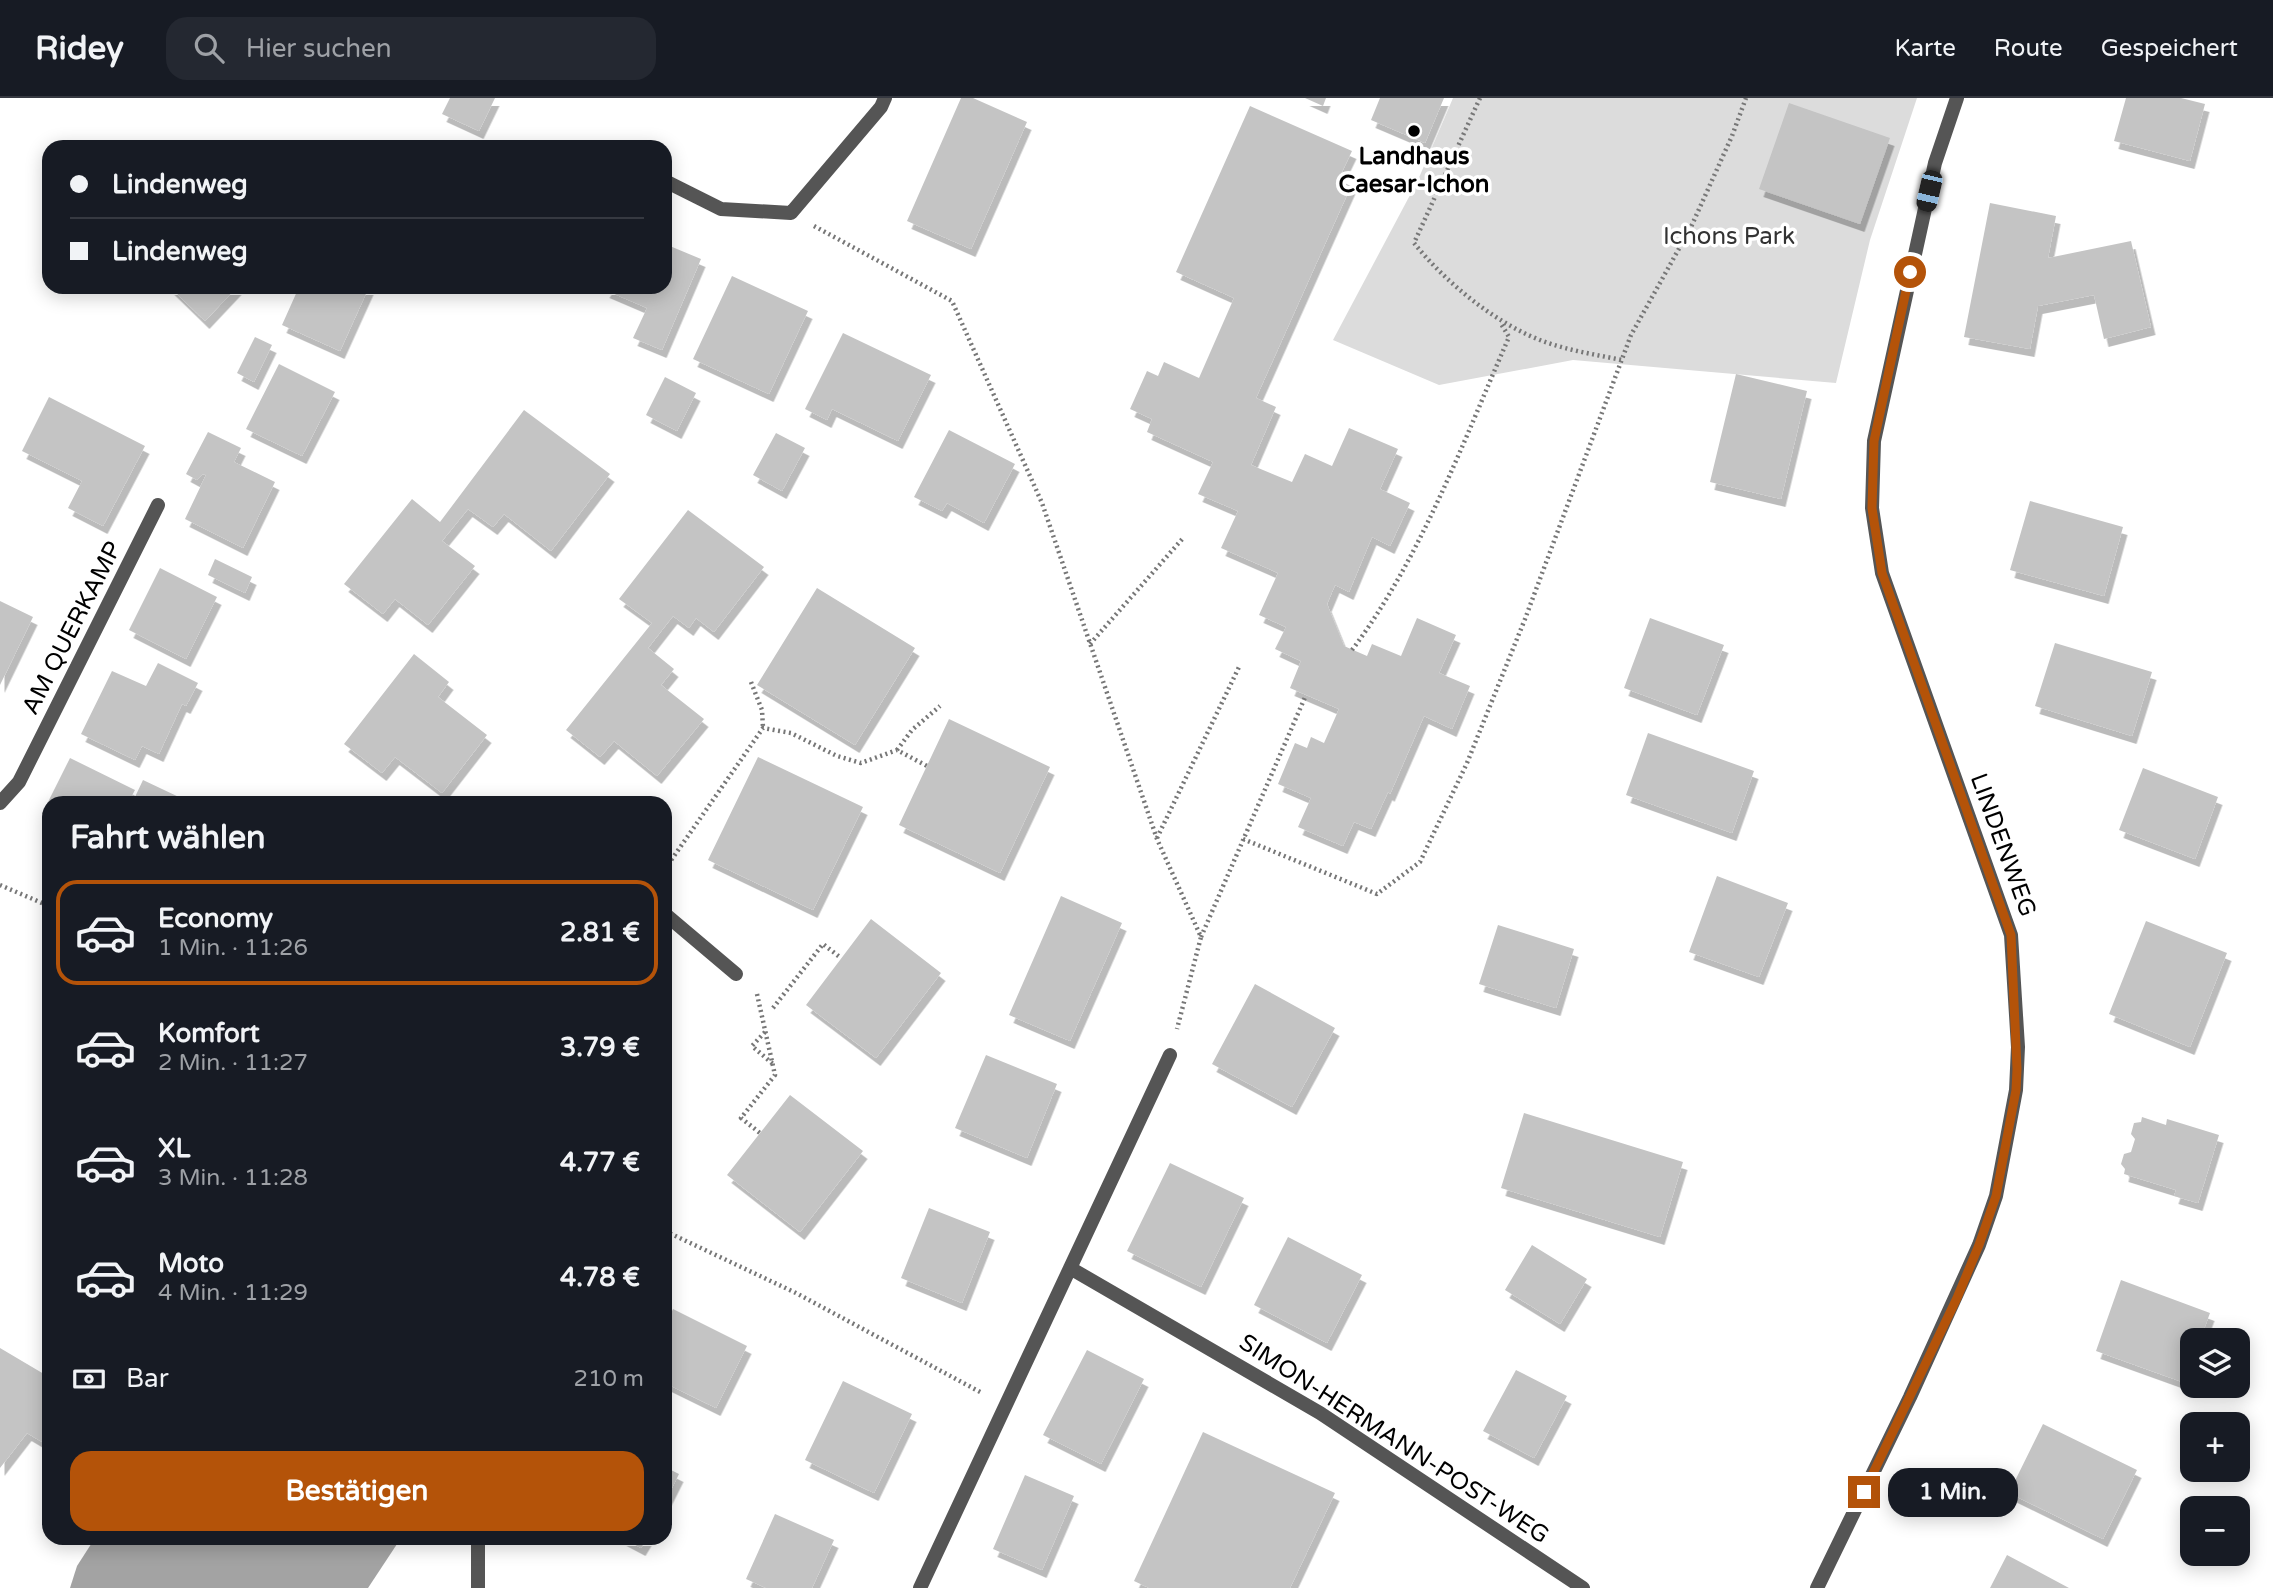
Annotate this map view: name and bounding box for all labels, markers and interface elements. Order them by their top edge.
search box [166,17,656,80]
text: Ridey [35,29,124,68]
icon: search [190,29,228,67]
text: Hier suchen [246,33,392,64]
text: Karte [1894,34,1956,63]
text: Route [1994,34,2063,63]
text: Gespeichert [2101,34,2238,63]
marker: Landhaus Caesar-Ichon [1406,123,1422,139]
place label: Landhaus Caesar-Ichon [1339,142,1489,199]
car [1915,168,1944,214]
text: Lindenweg [112,169,248,200]
park label: Ichons Park [1663,222,1795,251]
text: Lindenweg [112,236,248,267]
route start [1894,256,1926,288]
street label: AM QUERKAMP [16,537,128,719]
street label: LINDENWEG [1964,770,2042,920]
text: Fahrt wählen [70,819,266,857]
icon: car [74,901,137,964]
text: Economy [158,903,273,934]
text: 2.81 € [560,917,640,948]
text: 1 Min. · 11:26 [158,934,308,962]
icon: car [74,1016,137,1079]
text: Komfort [158,1018,260,1049]
text: 3.79 € [560,1032,640,1063]
text: 2 Min. · 11:27 [158,1049,308,1077]
icon: car [74,1131,137,1194]
text: XL [158,1133,190,1164]
text: 4.77 € [560,1147,640,1178]
text: 3 Min. · 11:28 [158,1164,308,1192]
icon: car [74,1246,137,1309]
text: Moto [158,1248,224,1279]
text: 4.78 € [560,1262,640,1293]
text: 4 Min. · 11:29 [158,1279,308,1307]
street label: SIMON-HERMANN-POST-WEG [1234,1328,1554,1550]
map controls [2180,1328,2250,1566]
button: layers [2180,1328,2250,1398]
icon: cash [70,1360,108,1398]
text: Bar [126,1363,169,1394]
text: 210 m [574,1365,644,1393]
button: + [2180,1412,2250,1482]
button: Bestätigen [70,1451,644,1531]
callout: 1 Min. [1888,1468,2018,1516]
route end [1848,1476,1880,1508]
text: 1 Min. [1919,1478,1987,1506]
button: − [2180,1496,2250,1566]

